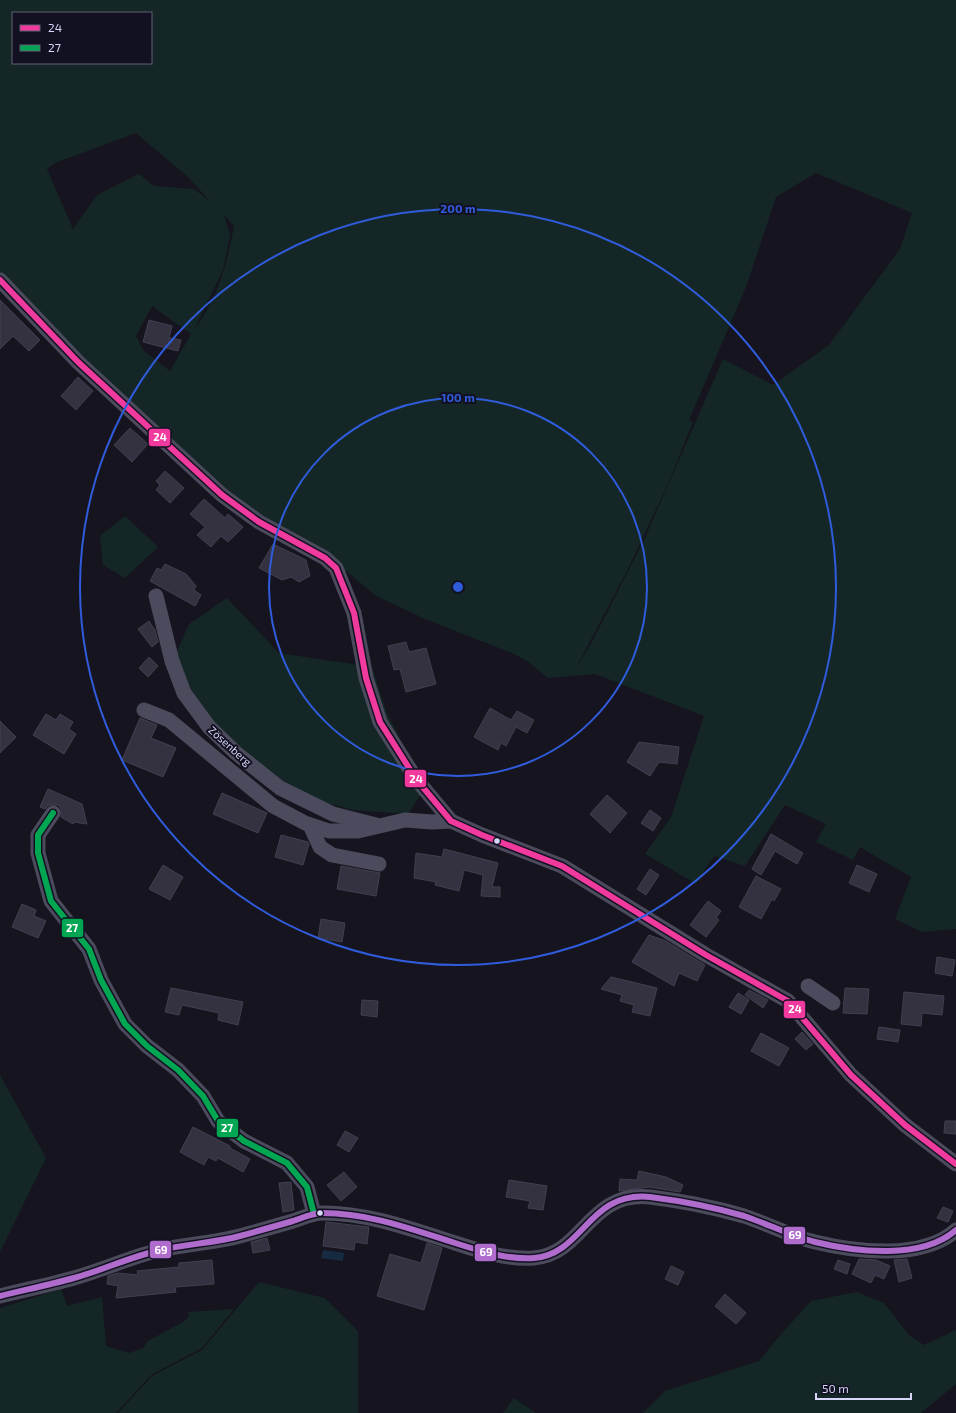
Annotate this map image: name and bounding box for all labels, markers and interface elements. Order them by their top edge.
legend [12,12,152,64]
text: 24 [48,20,62,34]
text: 27 [48,40,61,54]
text: 200 m [440,201,476,215]
text: 100 m [441,390,475,404]
line badge: 24 [148,428,171,447]
text: 24 [153,430,167,443]
centre of rings [451,580,465,594]
street label: Zösenberg [206,723,254,768]
line badge: 24 [404,769,427,788]
text: 24 [409,772,423,785]
unlabelled marker [492,836,502,846]
line badge: 27 [61,918,84,938]
text: 27 [66,921,78,934]
line badge: 24 [783,1000,806,1019]
text: 24 [788,1002,802,1015]
line badge: 27 [216,1118,239,1138]
text: 27 [221,1121,233,1134]
unlabelled marker [315,1208,325,1218]
line badge: 69 [783,1226,806,1245]
text: 69 [789,1228,801,1241]
line badge: 69 [149,1240,172,1259]
text: 69 [155,1243,167,1256]
line badge: 69 [474,1243,497,1262]
text: 69 [480,1245,492,1258]
scale bar [816,1375,911,1401]
text: 50 m [822,1381,849,1395]

